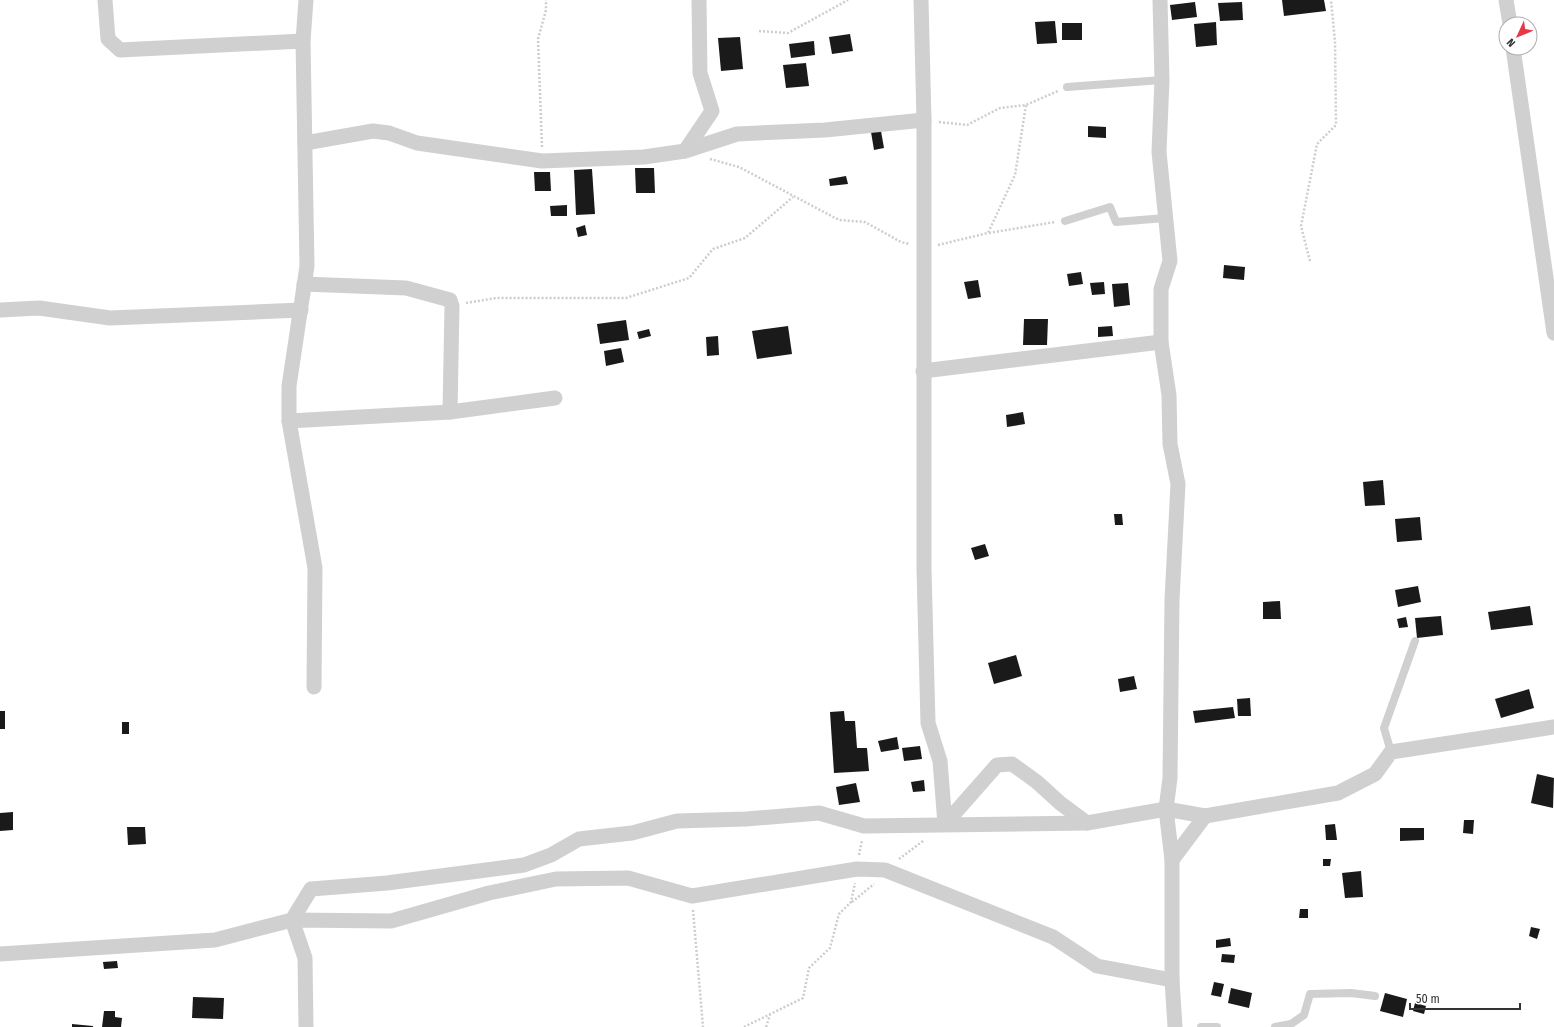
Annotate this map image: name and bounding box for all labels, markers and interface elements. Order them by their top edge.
north arrow [1498,16,1538,56]
text: N [1504,36,1518,49]
scale bar [1410,985,1520,1011]
text: 50 m [1416,992,1440,1006]

